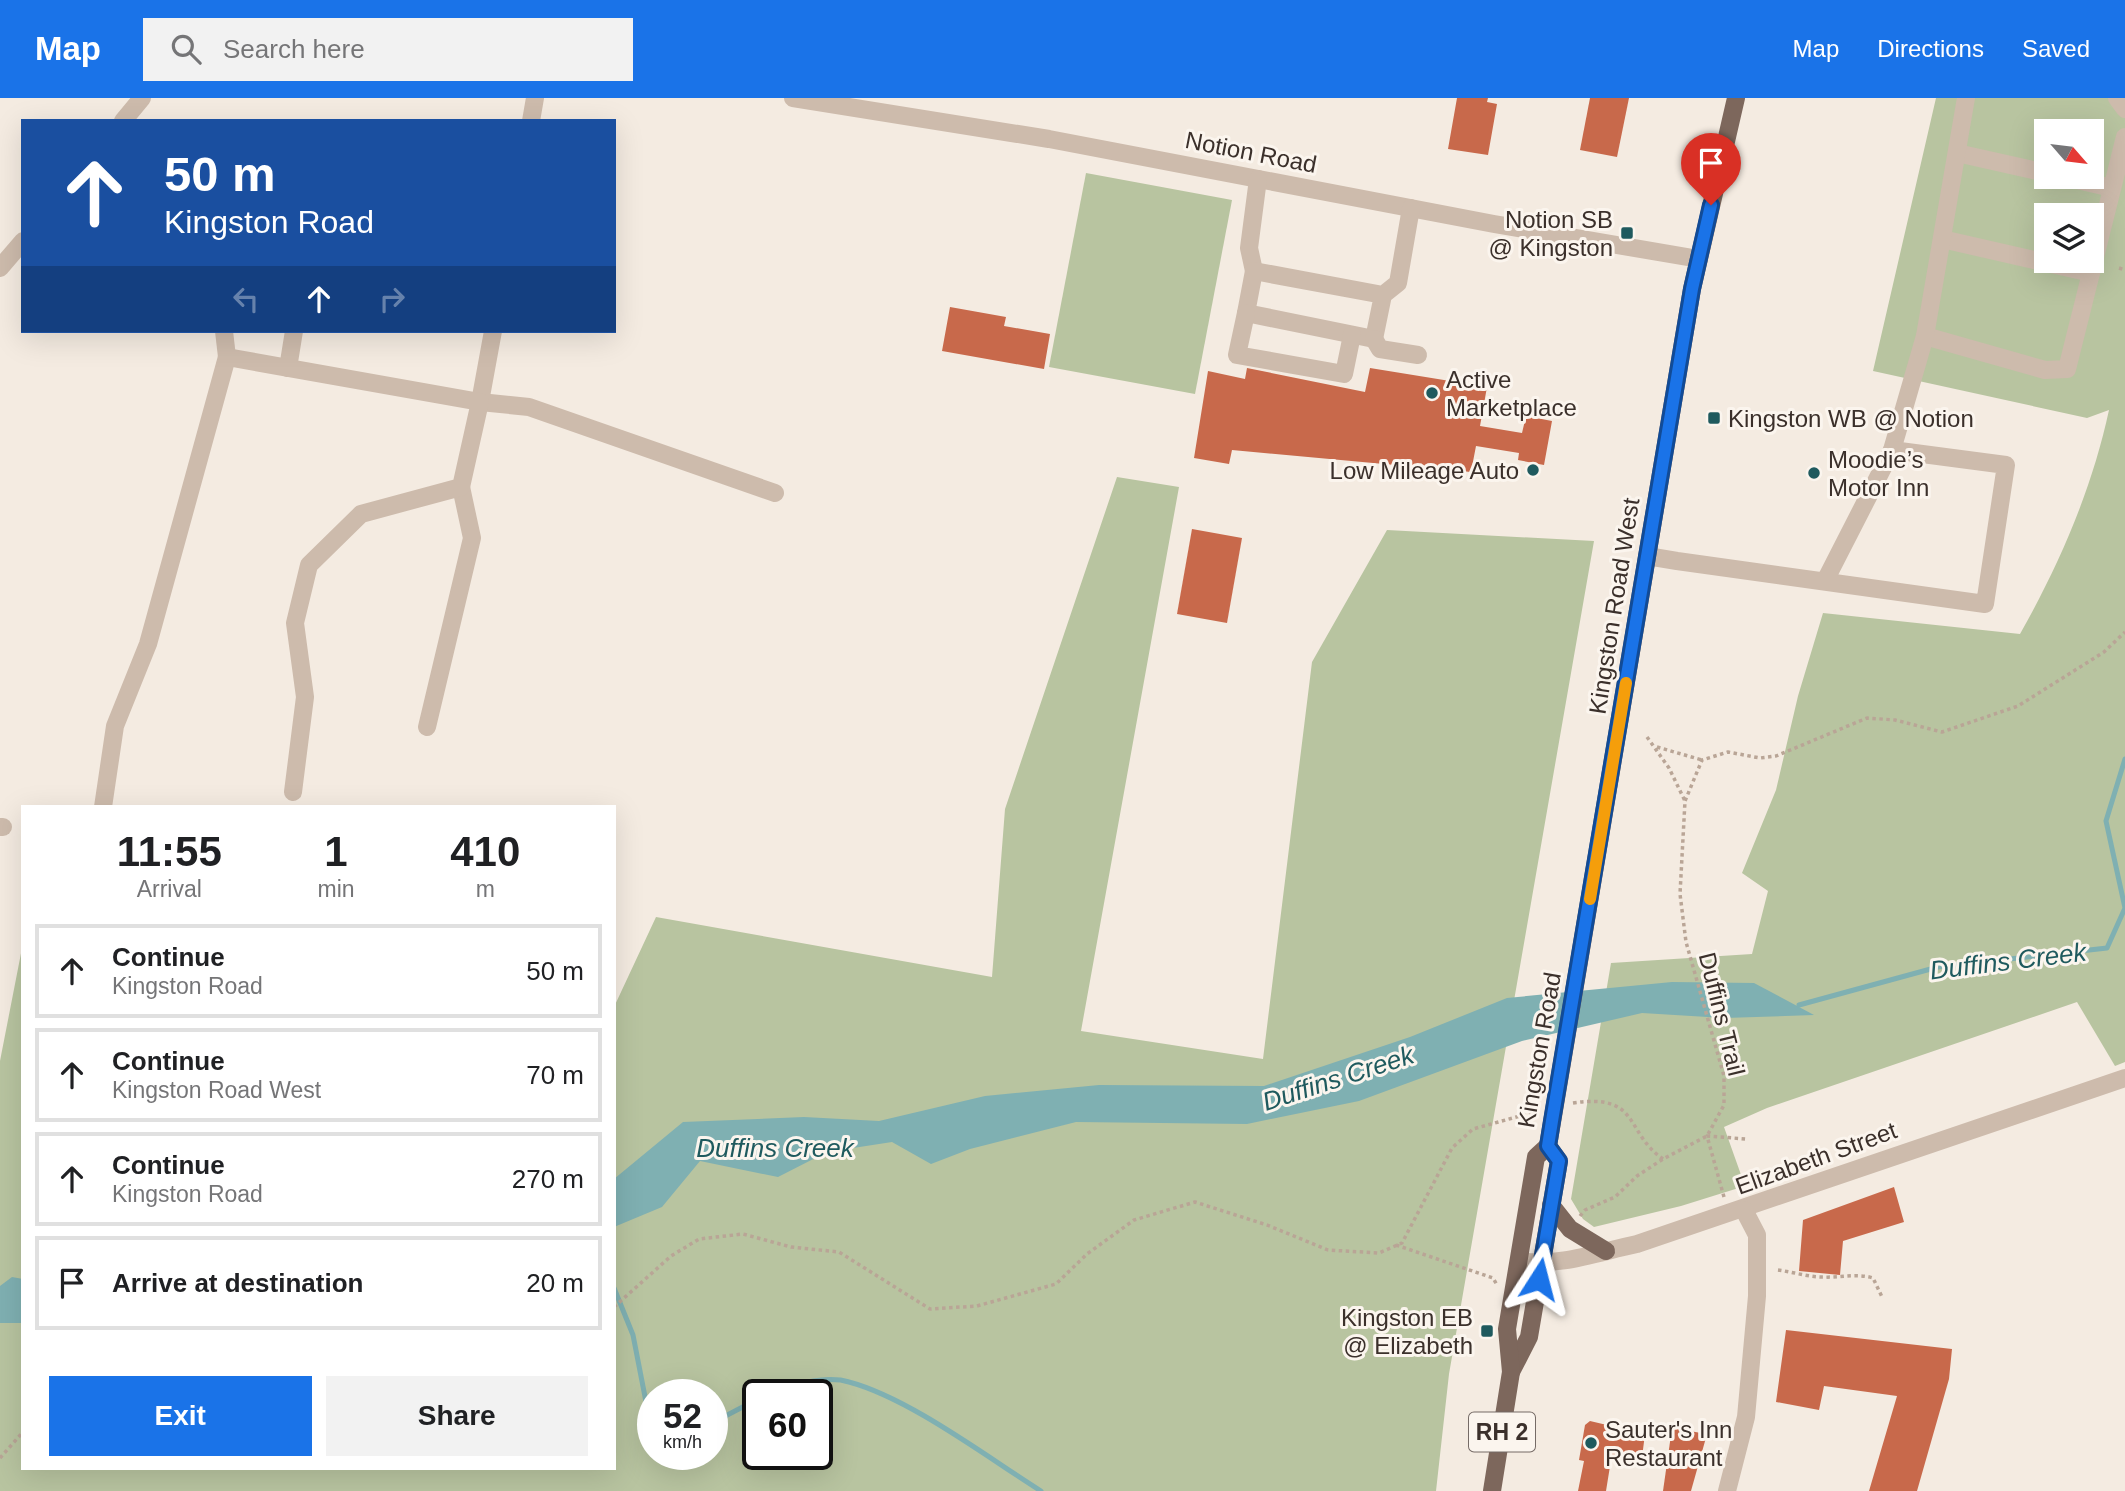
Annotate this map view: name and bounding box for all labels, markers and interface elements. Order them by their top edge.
search box [143,18,633,81]
text: Map [35,30,101,67]
icon: search [167,30,205,68]
text: Search here [223,34,365,64]
text: Map [1793,35,1839,62]
text: Directions [1877,35,1984,62]
text: Saved [2022,35,2090,62]
north arrow [2034,119,2104,189]
map controls [2034,119,2104,273]
street label: Notion Road [1183,126,1319,178]
pin [1681,133,1741,205]
icon: arrive [1692,144,1730,182]
icon: ahead [49,147,140,238]
text: 50 m [164,147,276,201]
button: layers [2034,203,2104,273]
text: Kingston Road [164,204,374,240]
place label: Notion SB @ Kingston [1489,206,1613,261]
marker: Notion SB @ Kingston [1619,225,1635,241]
icon: left [227,280,265,318]
icon: ahead [300,280,338,318]
icon: right [373,280,411,318]
place label: Active Marketplace [1446,366,1577,421]
marker: Active Marketplace [1424,385,1440,401]
place label: Kingston WB @ Notion [1728,405,1974,432]
marker: Kingston WB @ Notion [1706,410,1722,426]
place label: Moodie’s Motor Inn [1828,446,1929,501]
place label: Low Mileage Auto [1330,457,1519,484]
marker: Low Mileage Auto [1525,462,1541,478]
marker: Moodie’s Motor Inn [1806,465,1822,481]
street label: Kingston Road West [1584,496,1644,716]
text: 11:55 [117,828,222,875]
text: 1 [324,828,348,875]
text: 410 [450,828,520,875]
text: Arrival [137,876,202,902]
text: min [317,876,355,902]
text: m [476,876,495,902]
water label: Duffins Creek [1928,936,2090,985]
text: Continue [112,942,225,972]
street label: Duffins Trail [1694,949,1750,1079]
icon: ahead [53,952,91,990]
text: 50 m [526,956,584,986]
street label: Kingston Road [1512,970,1566,1130]
text: Kingston Road [112,973,263,999]
water label: Duffins Creek [1258,1039,1419,1117]
text: Continue [112,1046,225,1076]
icon: ahead [53,1056,91,1094]
text: 70 m [526,1060,584,1090]
text: Kingston Road West [112,1077,321,1103]
street label: Elizabeth Street [1732,1116,1901,1200]
water label: Duffins Creek [696,1133,856,1163]
text: Continue [112,1150,225,1180]
icon: ahead [53,1160,91,1198]
text: 270 m [512,1164,584,1194]
text: Kingston Road [112,1181,263,1207]
position arrow [1502,1242,1576,1316]
icon: arrive [53,1264,91,1302]
text: Arrive at destination [112,1268,363,1298]
text: 20 m [526,1268,584,1298]
place label: Kingston EB @ Elizabeth [1341,1304,1473,1359]
marker: Kingston EB @ Elizabeth [1479,1323,1495,1339]
button: Exit [49,1376,312,1456]
button: Share [326,1376,588,1456]
speed limit sign: 60 [742,1379,833,1470]
text: 52 [663,1396,702,1435]
road number: RH 2 [1469,1413,1535,1452]
place label: Sauter's Inn Restaurant [1605,1416,1732,1471]
text: km/h [663,1432,702,1452]
marker: Sauter's Inn Restaurant [1583,1435,1599,1451]

